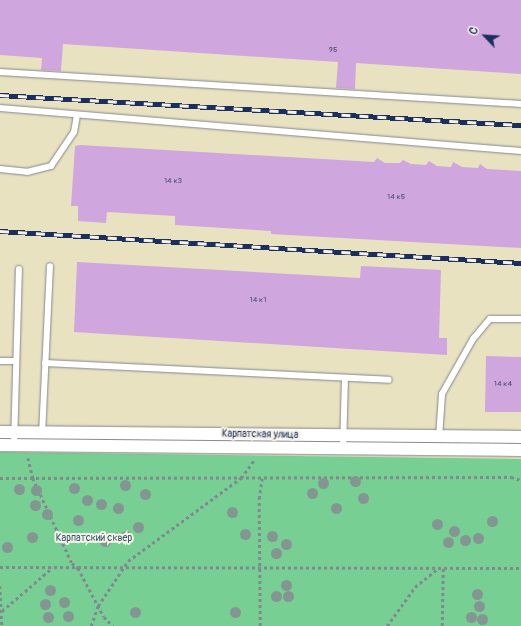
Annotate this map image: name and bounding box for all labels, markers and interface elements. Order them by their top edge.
north arrow [465,16,505,56]
text: С [466,25,481,37]
house number: 95 [329,45,337,55]
house number: 14 к3 [164,176,182,186]
house number: 14 к5 [387,192,405,202]
house number: 14 к1 [250,295,266,305]
house number: 14 к4 [494,379,512,389]
street label: Карпатская улица [222,428,298,442]
park label: Карпатский сквер [56,533,132,545]

